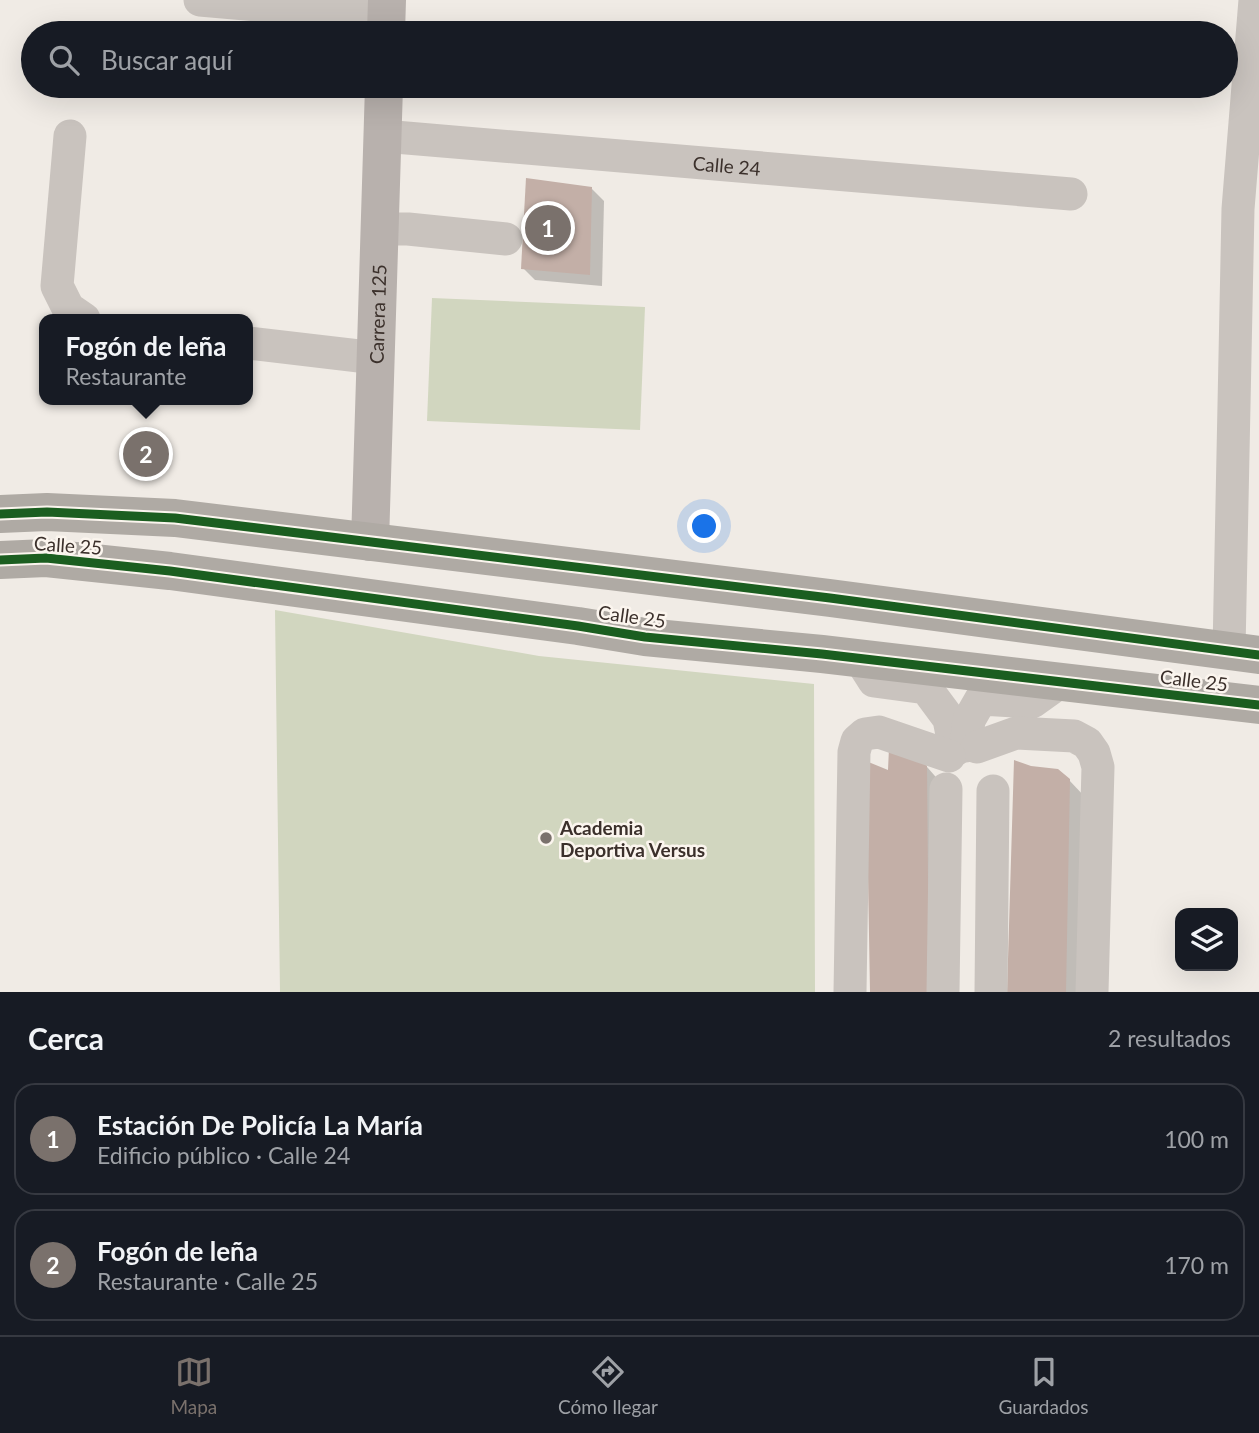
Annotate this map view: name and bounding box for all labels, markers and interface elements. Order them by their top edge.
search box [21,21,1238,98]
icon: search [45,41,83,79]
text: Buscar aquí [101,44,232,76]
street label: Calle 24 [692,151,762,179]
pin: 1 [525,202,571,254]
street label: Carrera 125 [364,264,390,364]
popup [39,314,253,405]
text: Fogón de leña [66,330,226,362]
text: Restaurante [66,362,186,390]
pin: 2 [123,428,169,480]
your location [687,509,721,543]
street label: Calle 25 [33,531,103,559]
street label: Calle 25 [597,600,667,632]
street label: Calle 25 [1159,664,1229,696]
place label: Academia Deportiva Versus [559,816,705,861]
marker: Academia Deportiva Versus [538,830,554,846]
map controls [1175,908,1238,971]
button: layers [1175,908,1238,971]
text: Cerca [28,1020,104,1056]
text: 2 resultados [1108,1024,1231,1052]
text: Estación De Policía La María [97,1109,423,1141]
text: 1 [46,1125,60,1153]
text: 100 m [1164,1125,1229,1153]
text: Edificio público · Calle 24 [97,1141,350,1169]
text: Fogón de leña [97,1235,258,1267]
text: 2 [46,1251,60,1279]
text: 170 m [1164,1251,1229,1279]
text: Restaurante · Calle 25 [97,1267,318,1295]
tab: Mapa [170,1353,217,1418]
tab: Cómo llegar [558,1353,658,1418]
tab: Guardados [999,1353,1089,1418]

